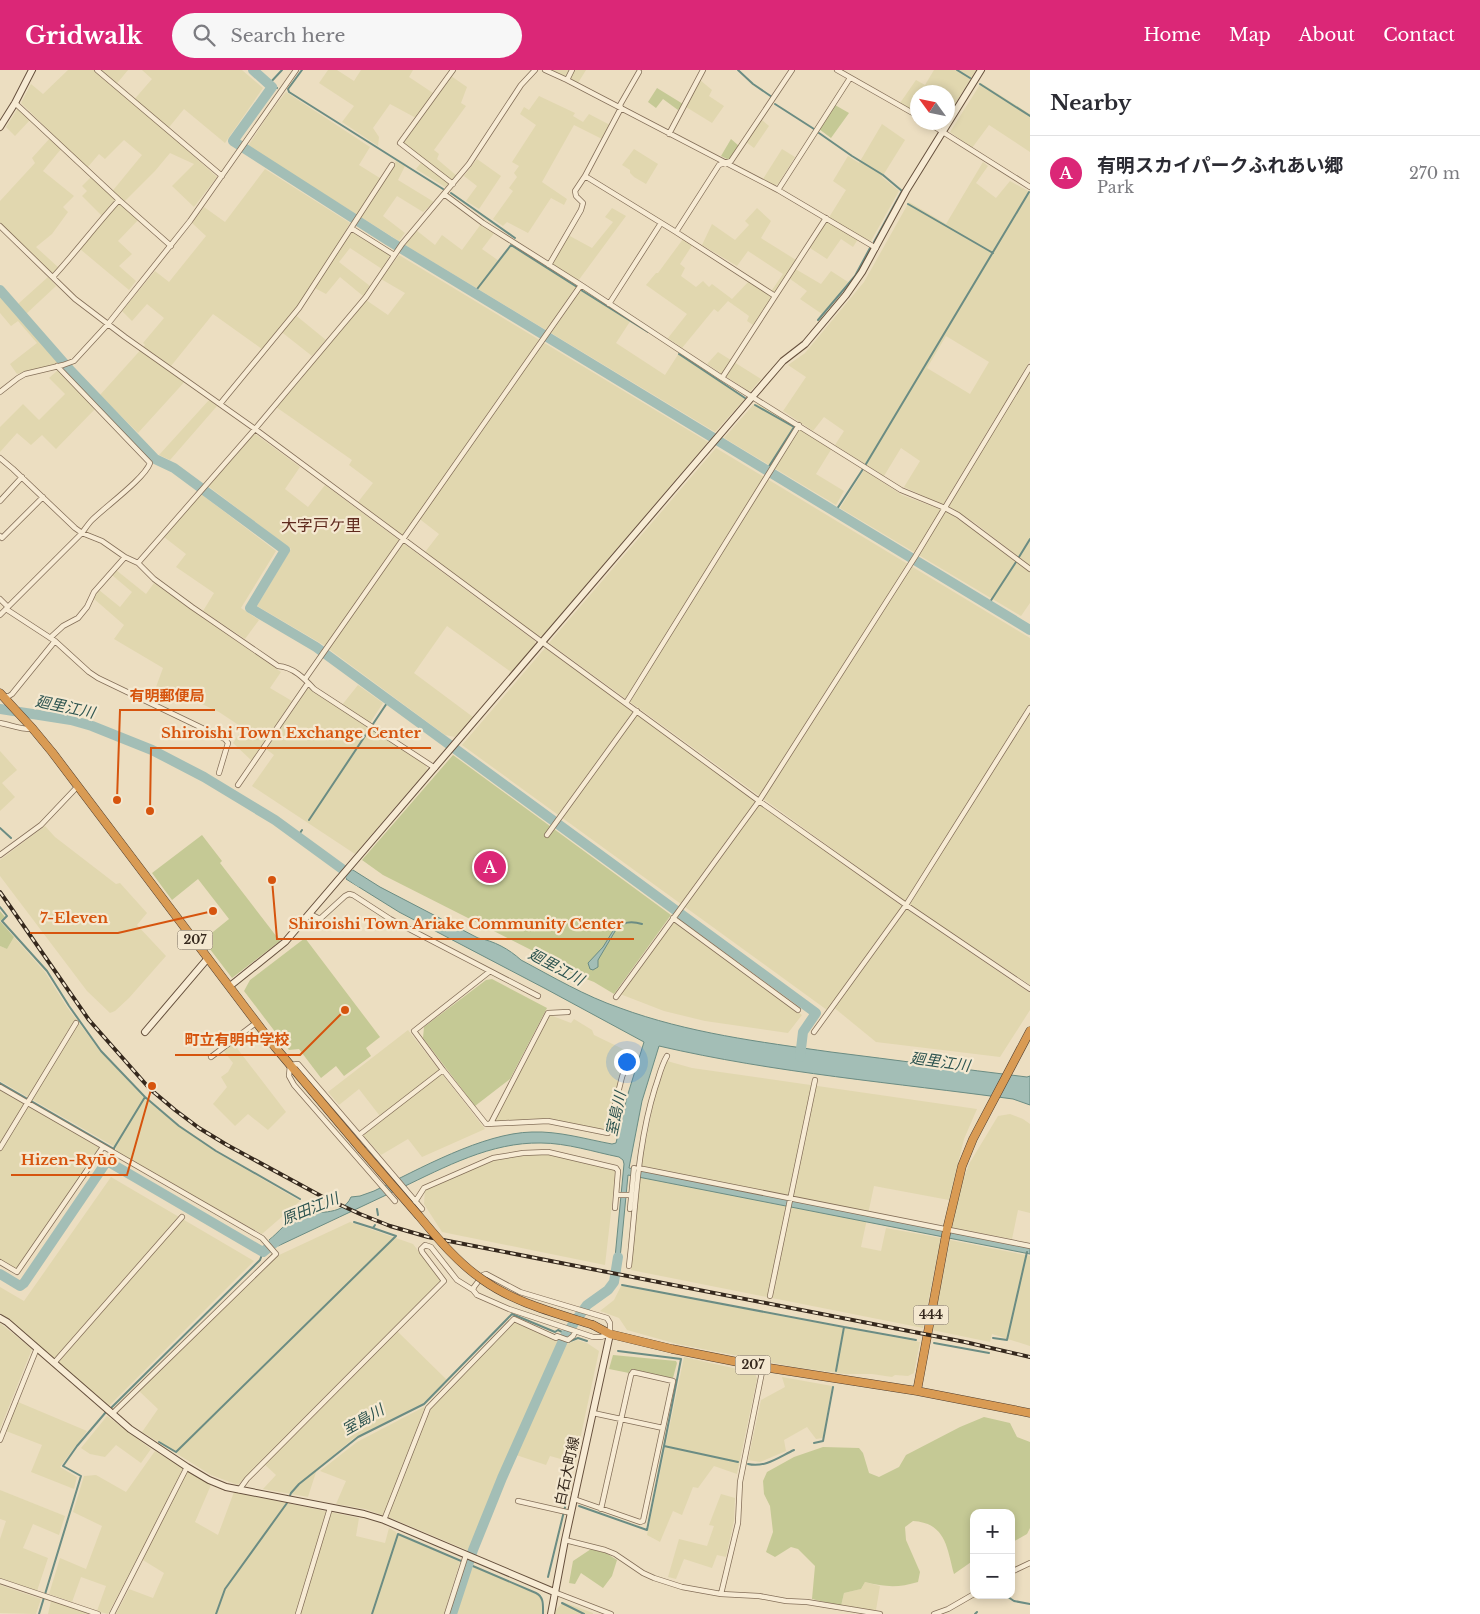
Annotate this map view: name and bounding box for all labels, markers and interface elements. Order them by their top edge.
search box [172,13,522,58]
text: Gridwalk [25,21,142,50]
icon: search [190,21,218,49]
text: Search here [230,24,345,47]
text: Home [1143,24,1201,46]
text: Map [1229,24,1271,46]
text: About [1299,24,1355,46]
text: Contact [1383,24,1455,46]
north arrow [910,85,955,130]
text: Nearby [1050,90,1131,116]
text: 有明スカイパークふれあい郷 [1097,154,1344,177]
text: A [1060,163,1072,183]
text: 270 m [1409,163,1460,183]
text: Park [1097,177,1134,197]
district label: 大字戸ケ里 [281,515,361,535]
callout: 有明郵便局 [120,680,215,710]
text: 有明郵便局 [129,686,205,705]
water label: 廻里江川 [34,691,98,722]
callout: Shiroishi Town Exchange Center [151,718,431,748]
text: Shiroishi Town Exchange Center [161,723,421,742]
pin: A [474,848,506,886]
callout: 7-Eleven [30,903,118,933]
text: 7-Eleven [40,908,108,927]
callout: Shiroishi Town Ariake Community Center [277,909,634,939]
text: Shiroishi Town Ariake Community Center [288,914,624,933]
road number: 207 [178,930,212,950]
water label: 廻里江川 [525,944,589,990]
callout: 町立有明中学校 [175,1025,300,1055]
text: 町立有明中学校 [184,1030,290,1049]
water label: 廻里江川 [909,1048,973,1075]
your location [614,1049,640,1075]
water label: 室島川 [602,1088,630,1138]
callout: Hizen-Ryūō [11,1145,127,1175]
text: Hizen-Ryūō [21,1150,117,1169]
water label: 原田江川 [278,1188,343,1229]
road number: 444 [914,1306,948,1324]
road number: 207 [736,1356,770,1374]
water label: 室島川 [339,1399,389,1439]
street label: 白石大町線 [551,1435,583,1507]
map controls [970,1509,1015,1599]
button: + [970,1509,1015,1554]
button: − [970,1554,1015,1599]

